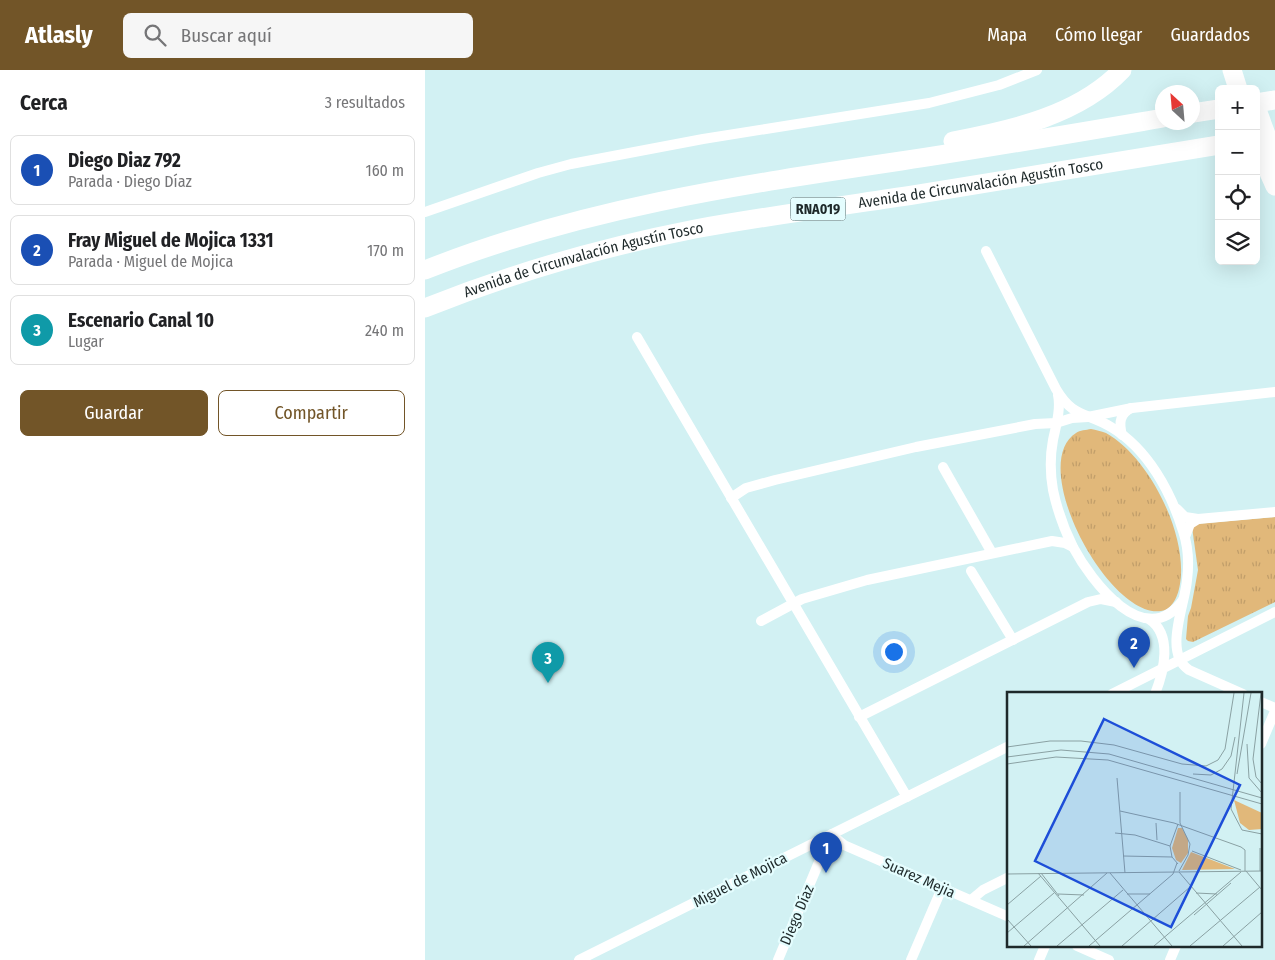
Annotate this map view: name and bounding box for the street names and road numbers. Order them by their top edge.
street label: Avenida de Circunvalación Agustín Tosco [857,155,1105,212]
road number: RNA019 [791,198,845,220]
street label: Avenida de Circunvalación Agustín Tosco [461,219,705,301]
street label: Miguel de Mojica [690,849,790,911]
street label: Suarez Mejia [880,854,958,902]
street label: Diego Díaz [776,882,818,948]

